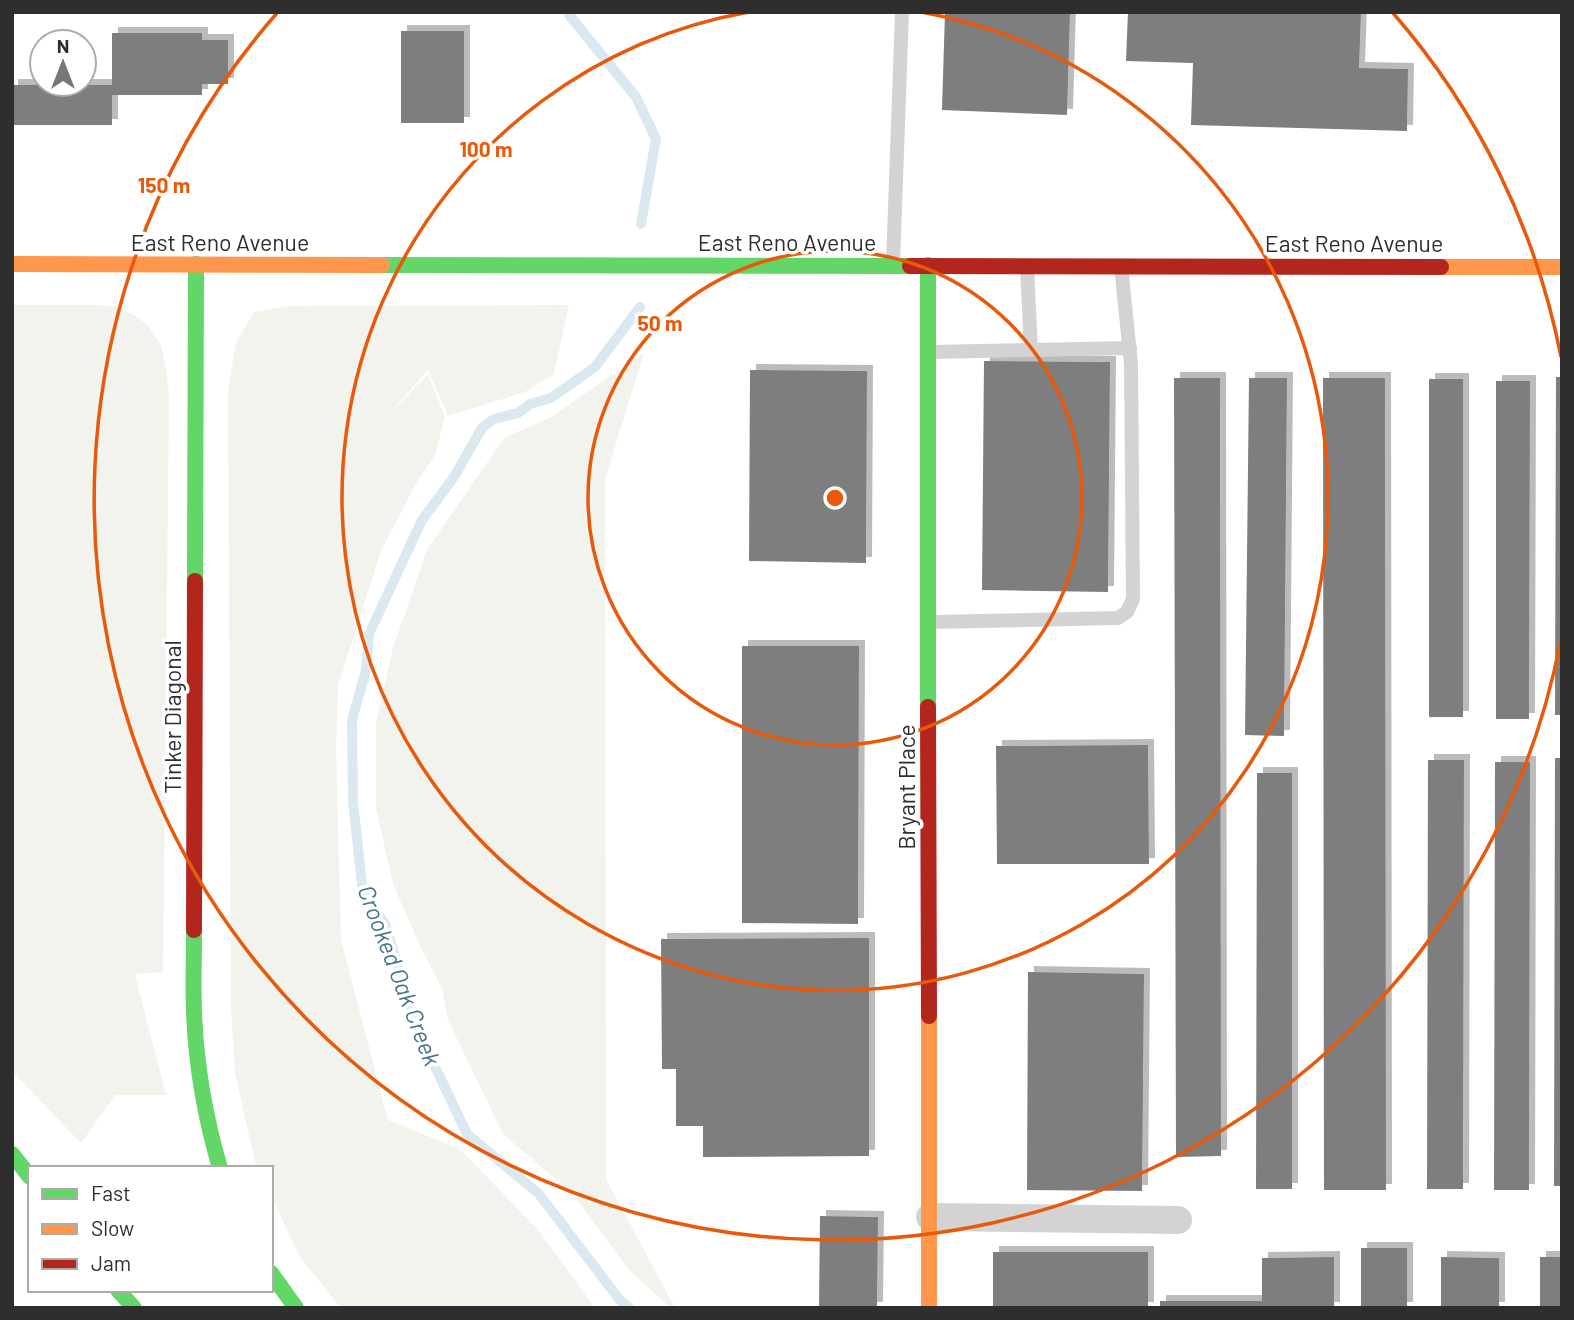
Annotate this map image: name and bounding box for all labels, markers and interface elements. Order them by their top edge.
north arrow [28,28,98,98]
text: N [57,34,69,57]
text: 100 m [459,136,513,161]
text: 150 m [138,172,190,197]
street label: East Reno Avenue [131,228,309,256]
street label: East Reno Avenue [698,228,876,256]
street label: East Reno Avenue [1265,229,1443,257]
text: 50 m [637,310,683,335]
centre of rings [823,486,847,510]
street label: Tinker Diagonal [158,640,186,794]
street label: Bryant Place [892,724,920,850]
water label: Crooked Oak Creek [352,881,448,1070]
legend [28,1166,273,1292]
text: Fast [91,1180,131,1205]
text: Slow [91,1215,134,1240]
text: Jam [91,1250,131,1275]

